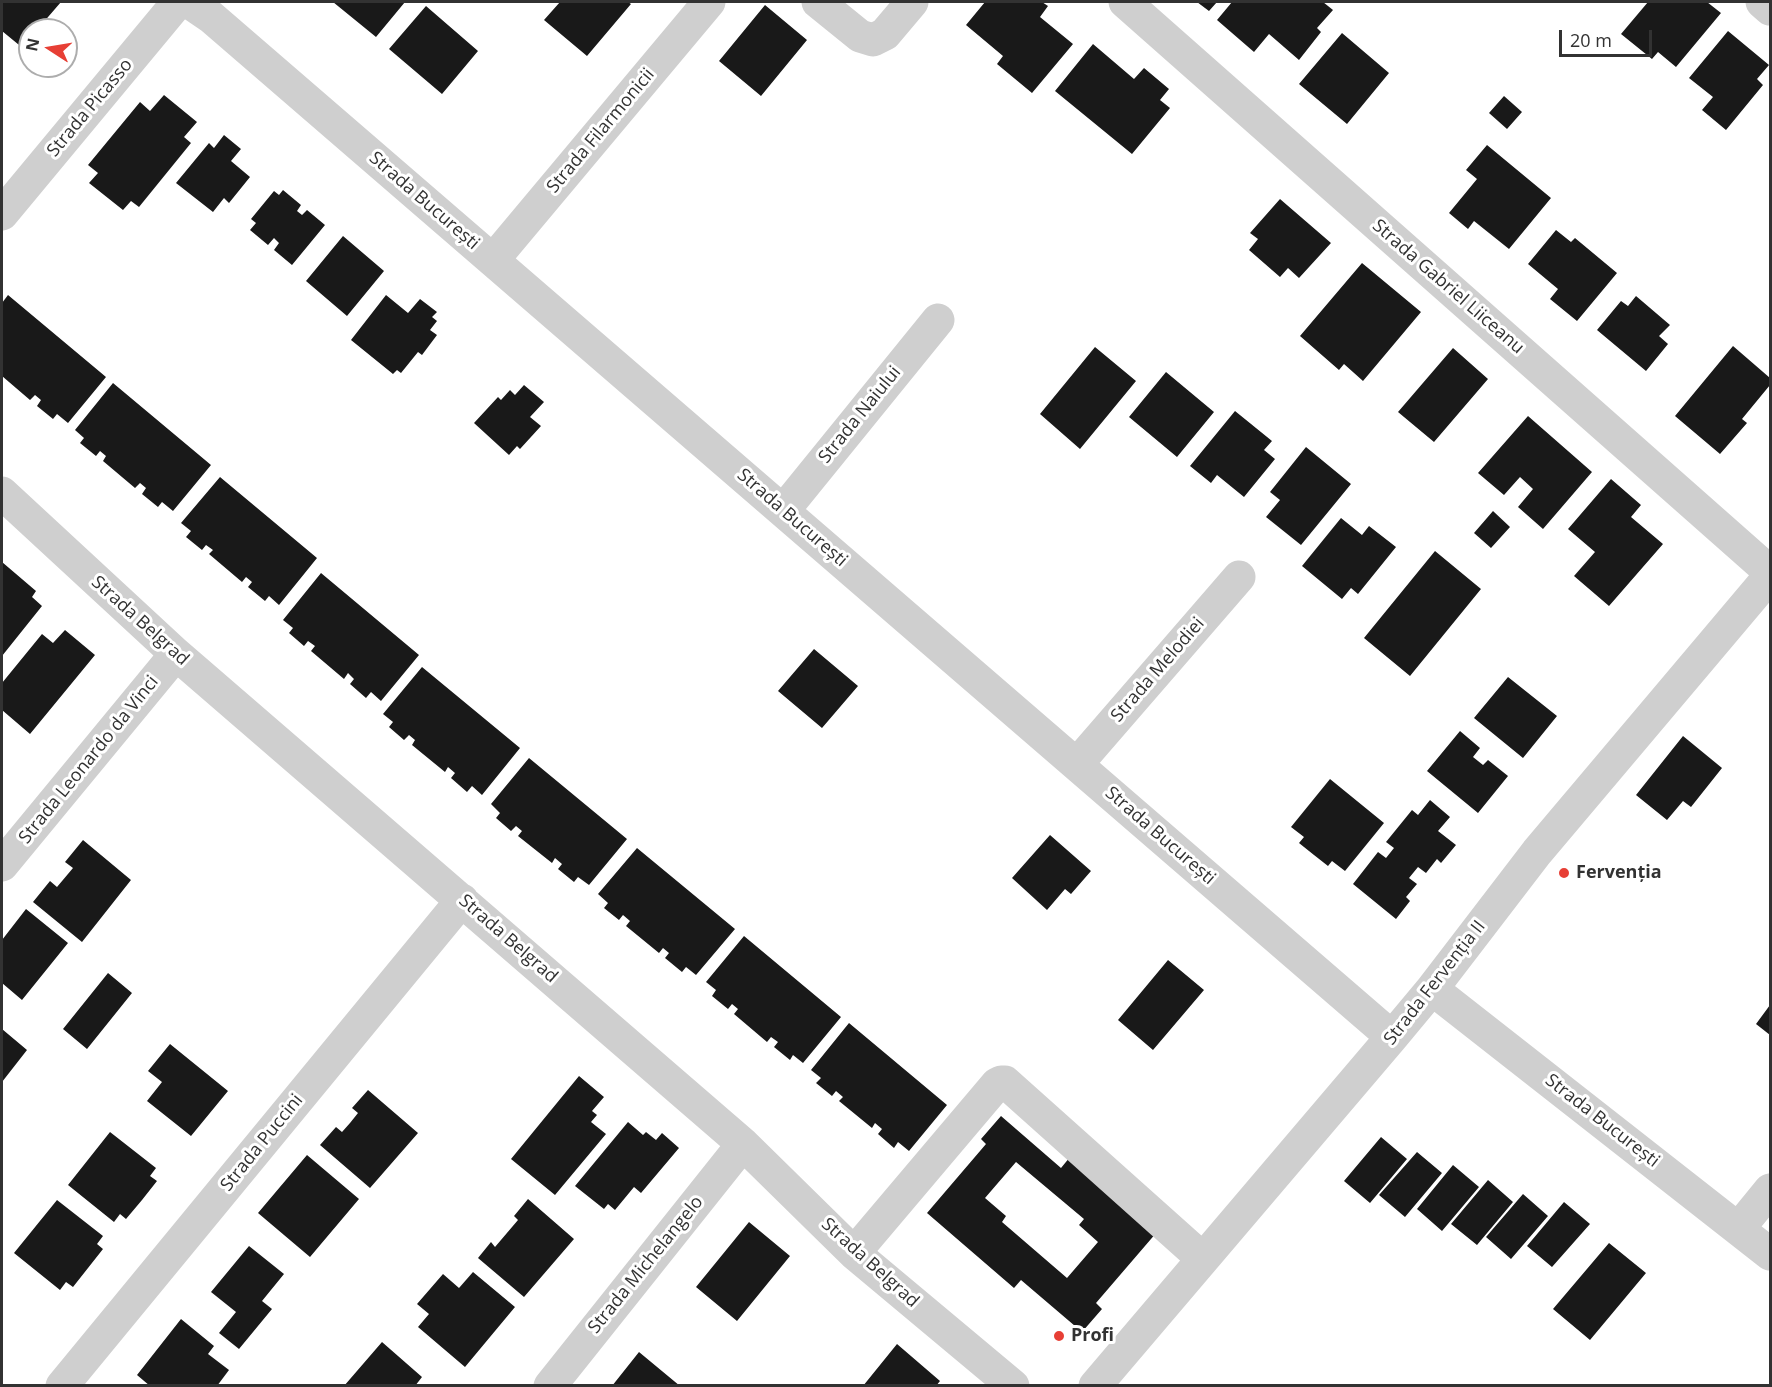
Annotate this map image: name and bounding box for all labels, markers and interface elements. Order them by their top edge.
north arrow [18,18,78,78]
scale bar [1562,18,1655,56]
text: 20 m [1570,28,1612,52]
text: N [20,36,44,53]
street label: Strada Picasso [43,55,137,161]
street label: Strada Filarmonicii [543,64,659,198]
street label: Strada București [365,147,483,255]
street label: Strada Gabriel Liiceanu [1368,215,1528,359]
street label: Strada Naiului [814,362,906,468]
street label: Strada București [733,464,851,572]
street label: Strada Belgrad [87,572,193,670]
street label: Strada Melodiei [1107,613,1209,727]
street label: Strada Leonardo da Vinci [15,672,163,848]
street label: Strada București [1101,782,1219,890]
place label: Fervenția [1576,862,1662,884]
marker: Fervenția [1557,866,1571,880]
street label: Strada Belgrad [454,890,562,988]
street label: Strada Fervenția II [1380,916,1490,1050]
street label: Strada București [1541,1070,1663,1172]
street label: Strada Puccini [216,1090,308,1196]
street label: Strada Michelangelo [584,1192,708,1338]
street label: Strada Belgrad [817,1214,923,1312]
place label: Profi [1071,1325,1114,1347]
marker: Profi [1052,1329,1066,1343]

